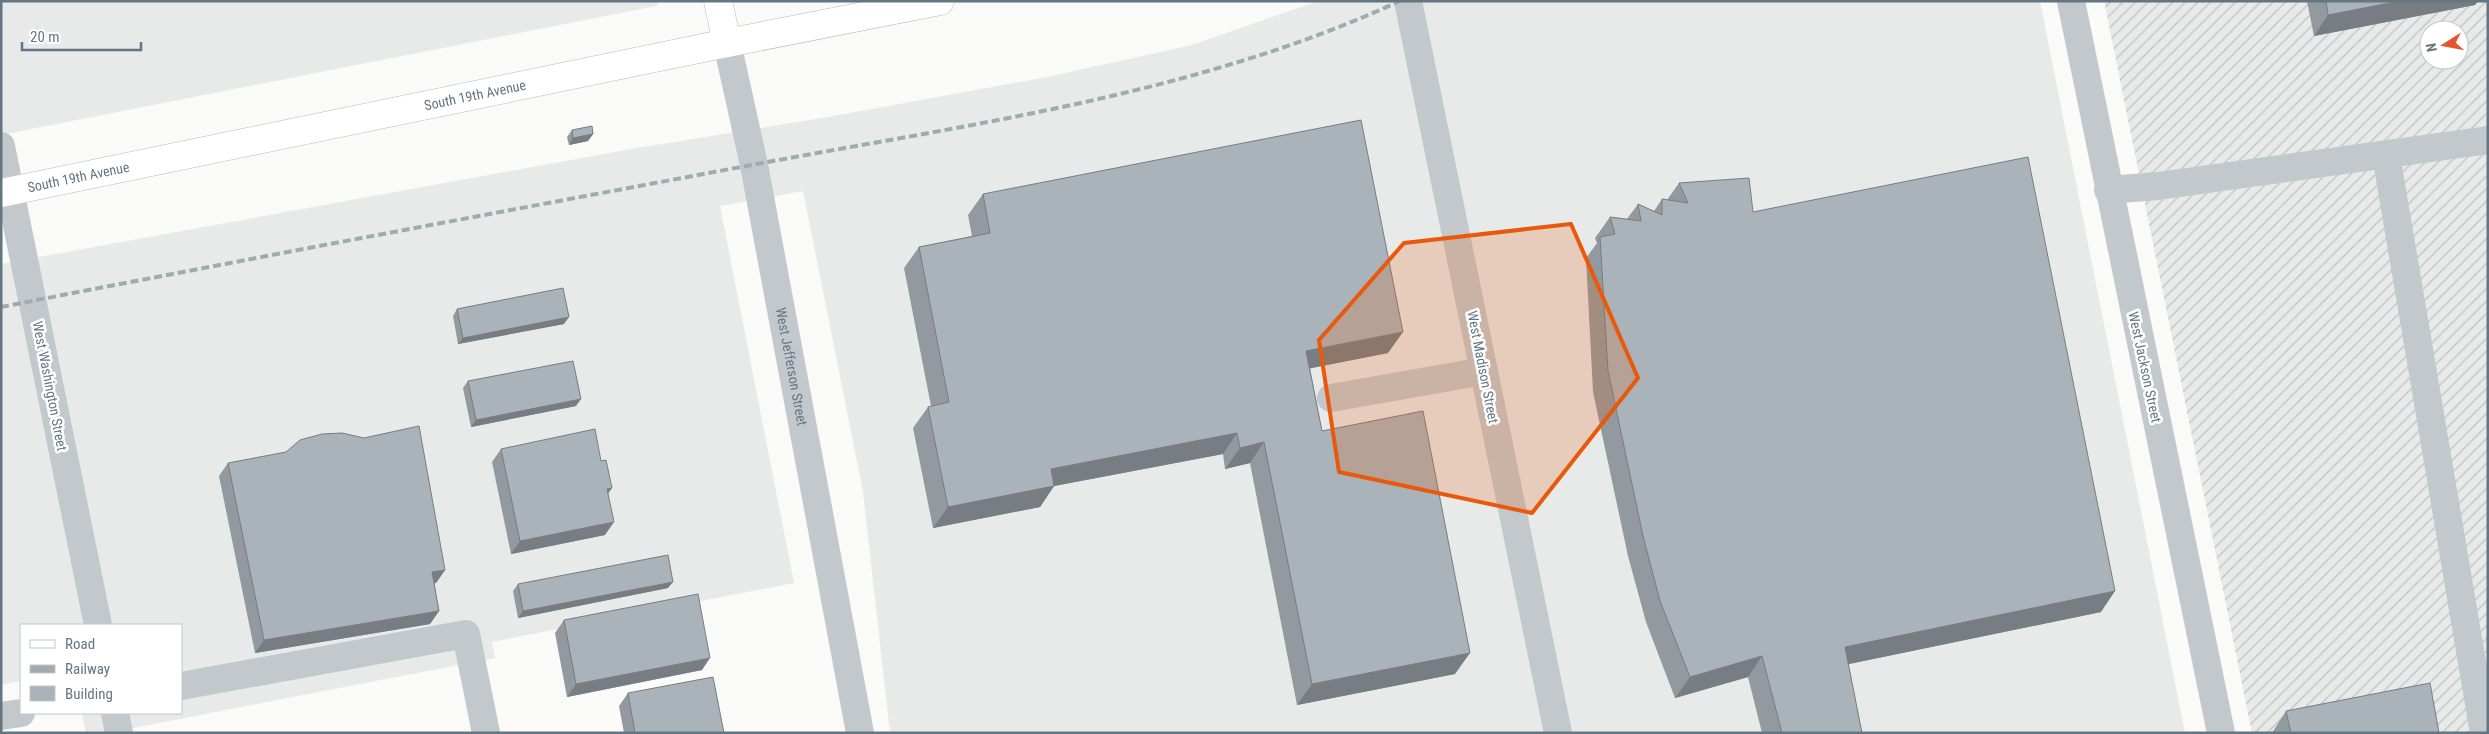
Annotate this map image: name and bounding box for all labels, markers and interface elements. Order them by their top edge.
scale bar [22,20,141,52]
north arrow [2419,20,2469,70]
text: 20 m [30,28,60,46]
text: N [2423,42,2440,53]
street label: South 19th Avenue [423,77,528,113]
street label: South 19th Avenue [26,159,131,195]
street label: West Jefferson Street [773,306,810,427]
street label: West Madison Street [1464,309,1502,425]
street label: West Jackson Street [2125,310,2165,424]
street label: West Washington Street [30,320,70,452]
legend [20,624,182,714]
text: Road [65,635,95,653]
text: Railway [65,660,110,678]
text: Building [65,685,113,703]

